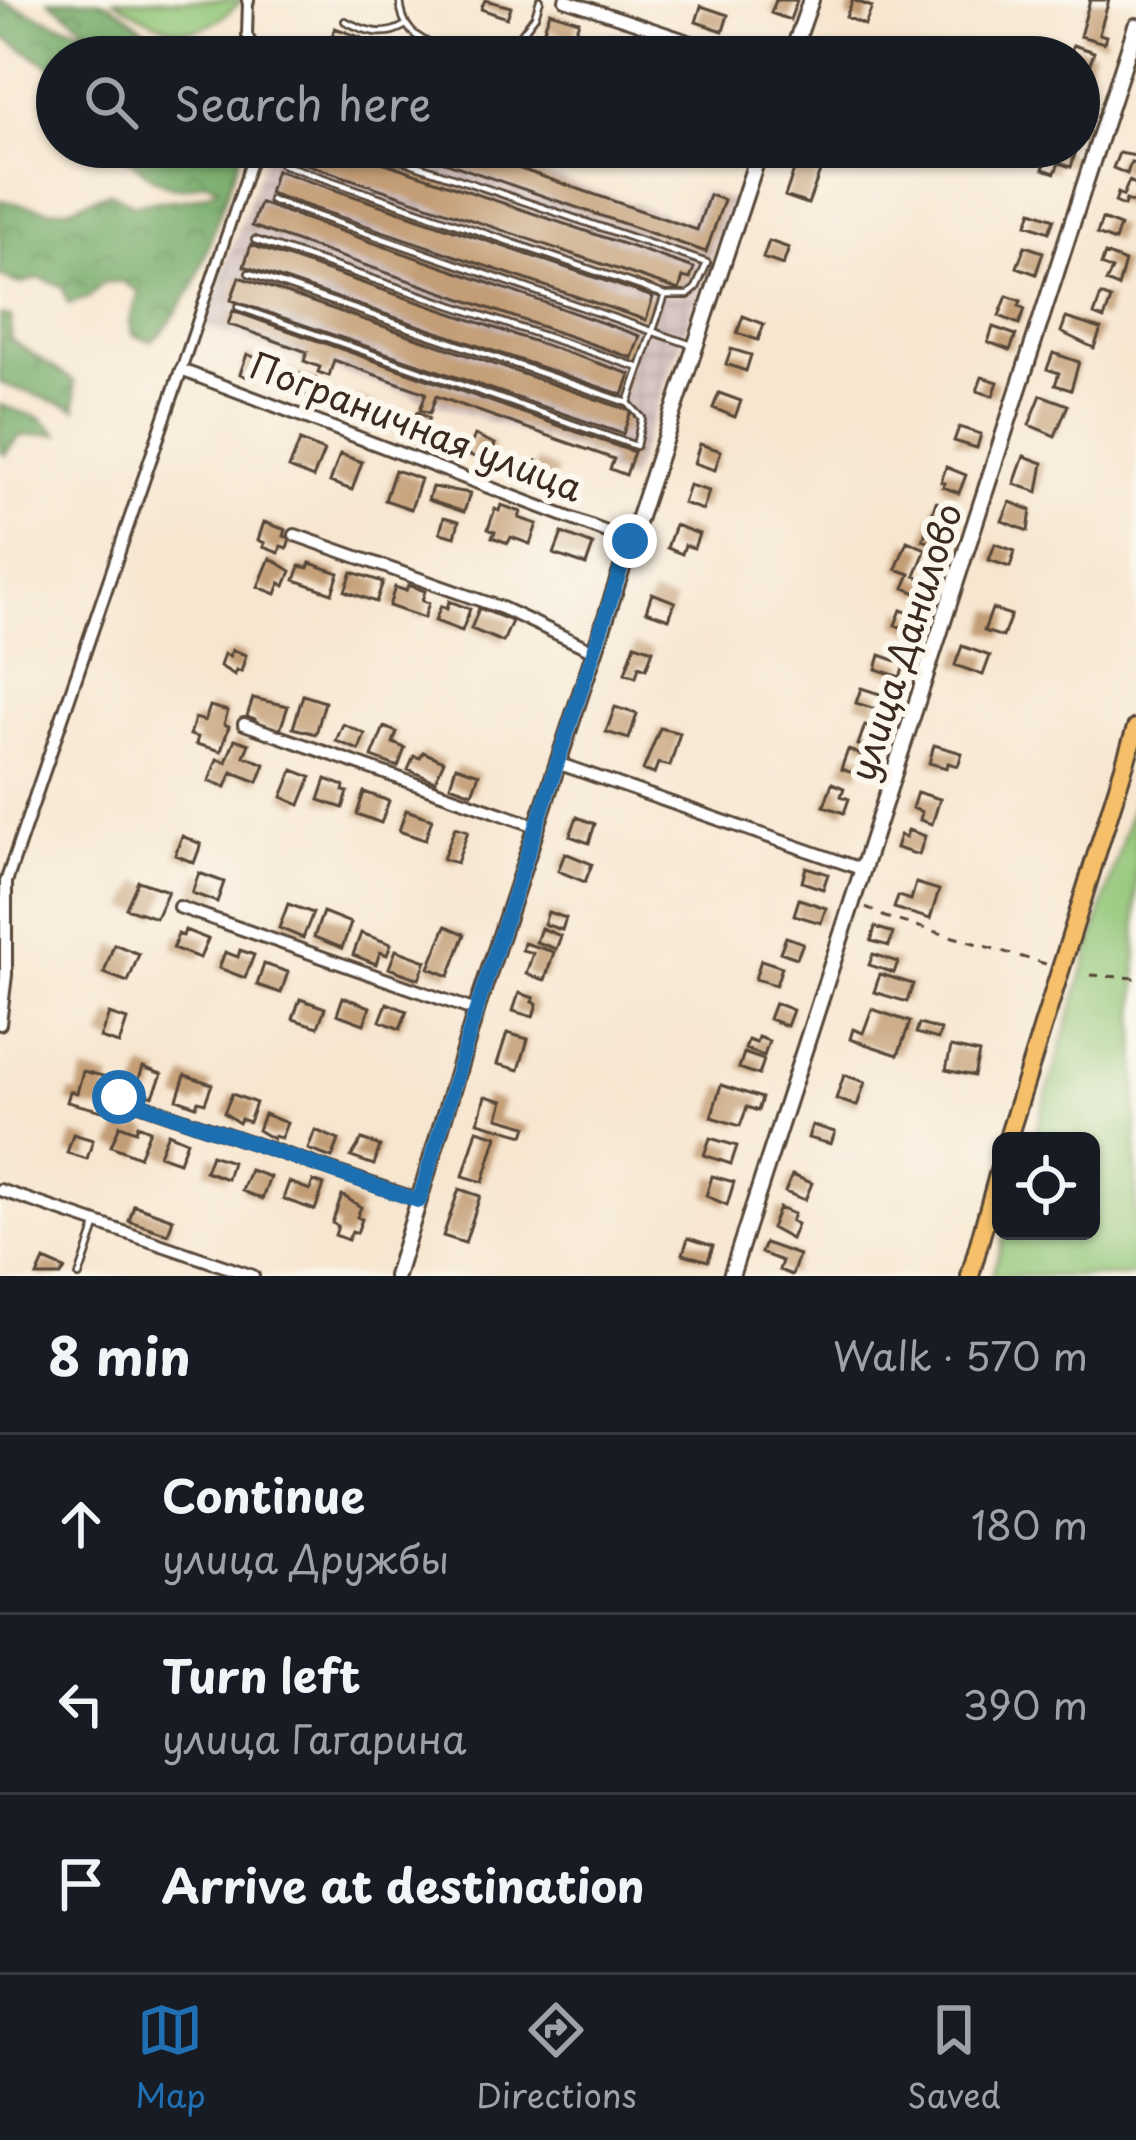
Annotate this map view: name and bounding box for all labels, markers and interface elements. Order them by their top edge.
search box [36,36,1100,168]
text: Search here [174,68,431,136]
icon: search [78,69,144,135]
street label: Пограничная улица [243,337,591,514]
street label: улица Данилово [834,496,974,787]
route end [603,514,657,568]
route start [92,1070,146,1124]
map controls [992,1132,1100,1240]
button: locate [992,1132,1100,1240]
text: 8 min [48,1316,191,1393]
text: Walk · 570 m [833,1325,1088,1384]
text: Continue [162,1460,365,1528]
icon: ahead [48,1491,114,1557]
text: 180 m [971,1494,1088,1553]
text: улица Дружбы [162,1528,449,1587]
text: Turn left [162,1640,361,1708]
icon: left [48,1671,114,1737]
text: 390 m [963,1674,1088,1733]
text: улица Гагарина [162,1708,466,1767]
text: Arrive at destination [162,1850,645,1918]
icon: arrive [48,1851,114,1917]
tab: Map [135,1997,206,2119]
tab: Directions [476,1997,637,2119]
tab: Saved [907,1997,1001,2119]

